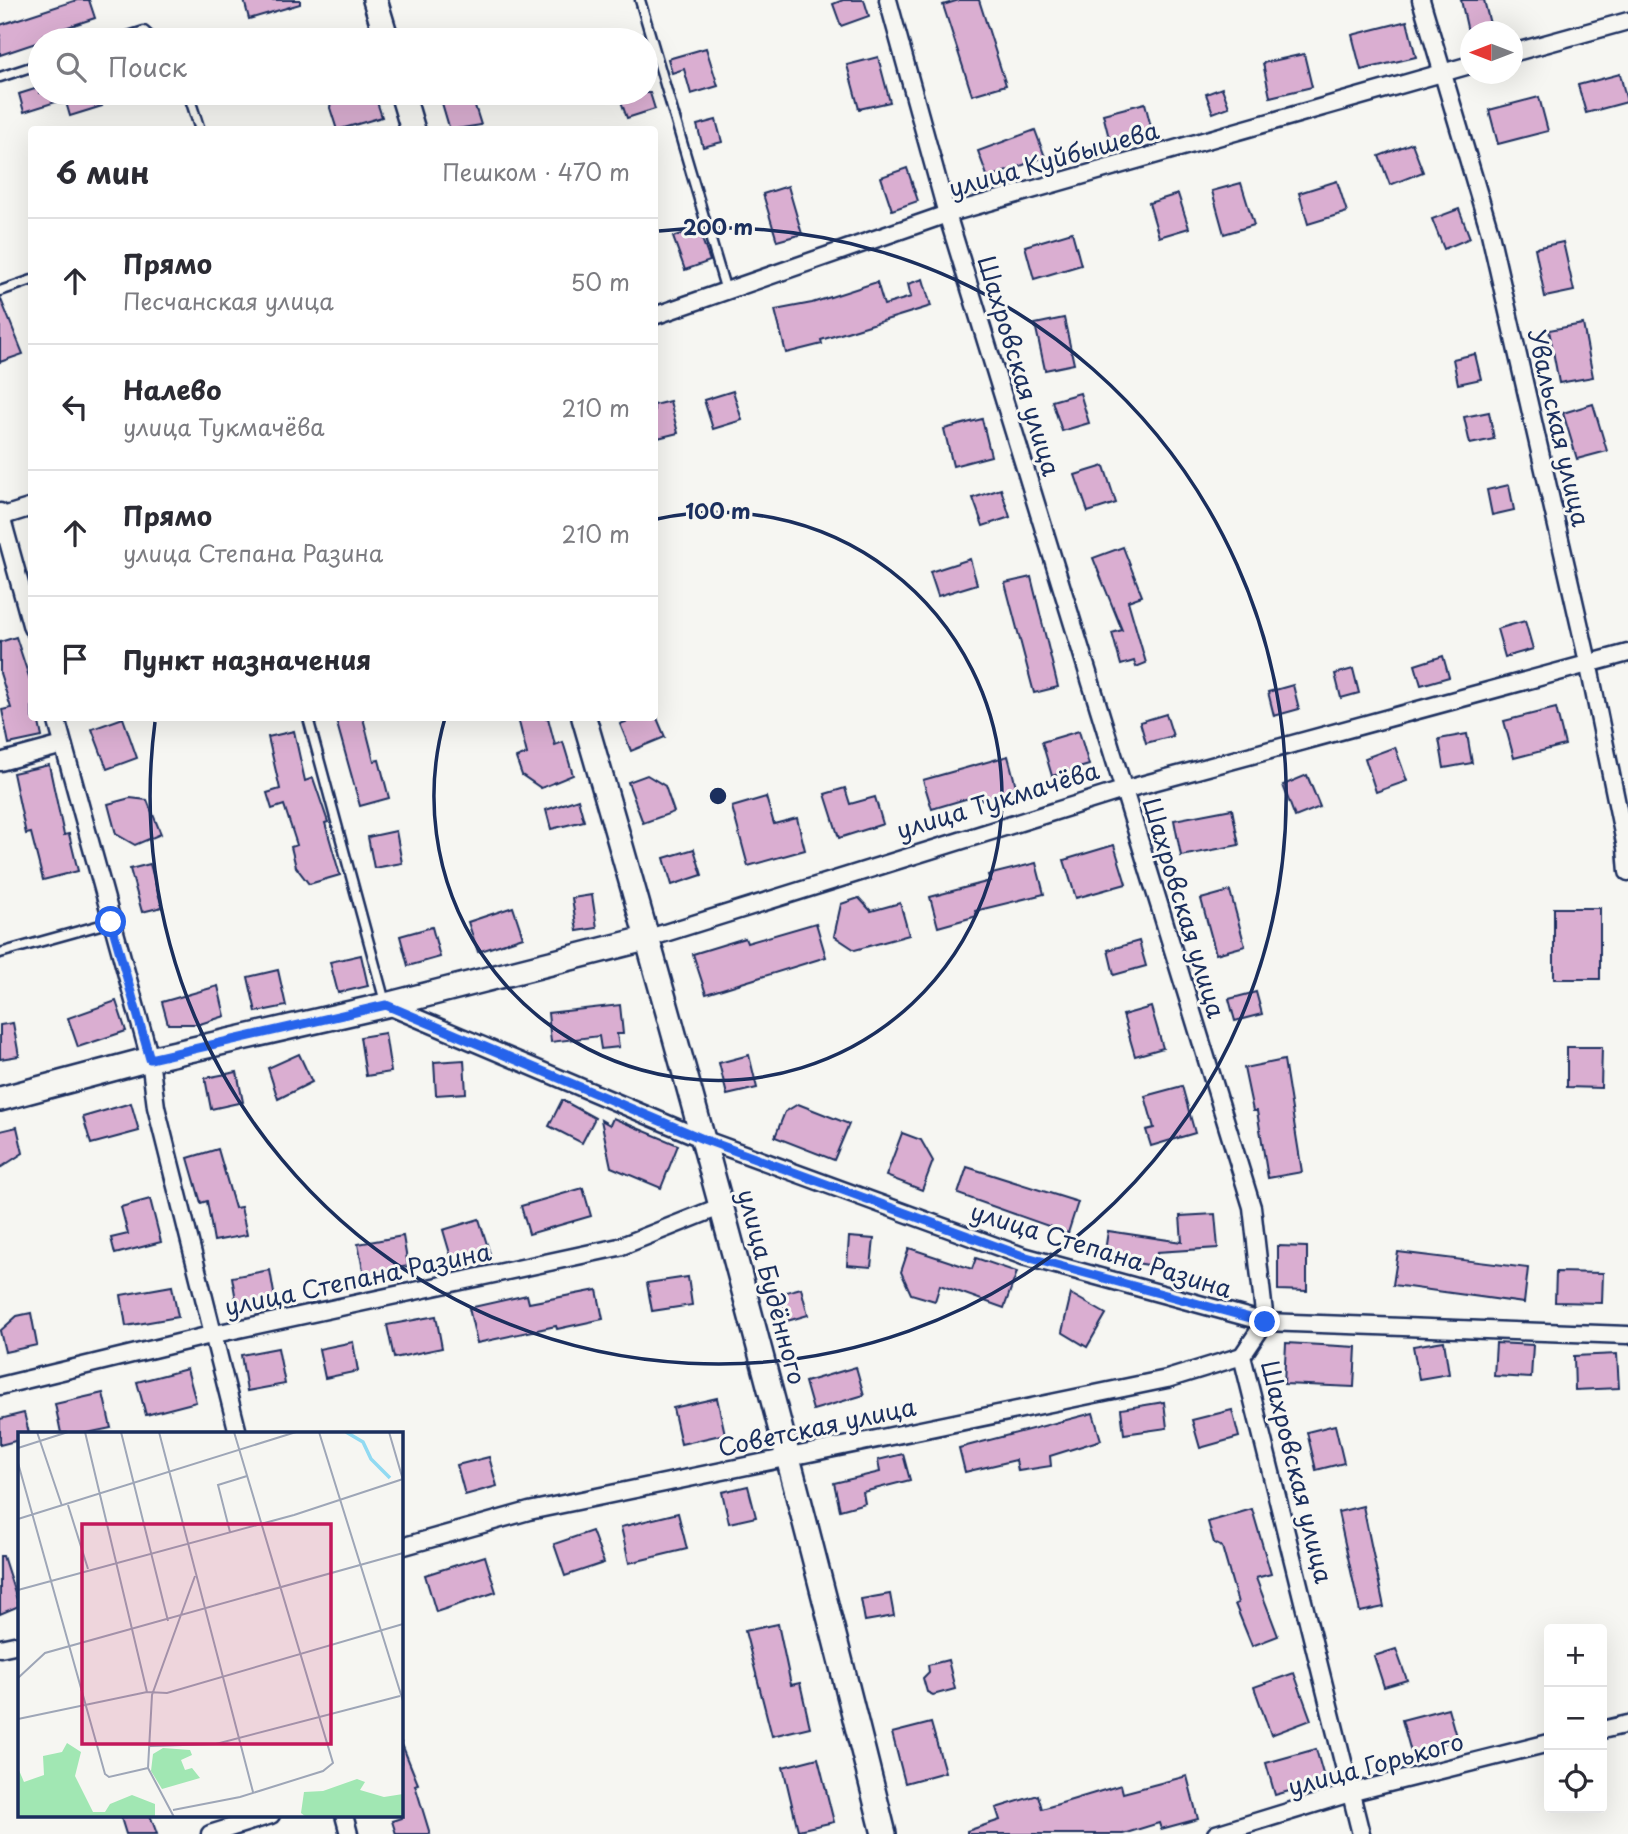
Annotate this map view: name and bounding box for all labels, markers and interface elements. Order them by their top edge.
north arrow [1460,21,1523,84]
search box [28,28,658,105]
text: Поиск [108,47,187,86]
icon: search [52,48,90,86]
street label: улица Куйбышева [944,111,1163,205]
text: 6 мин [56,149,150,194]
text: Пешком · 470 m [442,154,630,189]
text: 200 m [683,210,753,242]
text: Прямо [123,244,212,283]
street label: Шахровская улица [969,251,1071,480]
icon: ahead [56,262,94,300]
text: 50 m [570,264,630,299]
text: Песчанская улица [123,283,334,318]
street label: Увальская улица [1520,325,1600,530]
text: Налево [123,370,221,409]
icon: left [56,388,94,426]
text: 210 m [562,390,630,425]
text: улица Тукмачёва [123,409,325,444]
text: 100 m [685,494,751,526]
text: Прямо [123,496,212,535]
icon: ahead [56,514,94,552]
text: 210 m [562,516,630,551]
text: улица Степана Разина [123,535,383,570]
icon: arrive [56,640,94,678]
text: Пункт назначения [123,640,371,679]
street label: улица Тукмачёва [892,751,1103,847]
centre of rings [706,784,730,808]
street label: Шахровская улица [1134,793,1236,1022]
route start [95,906,126,937]
street label: улица Будённого [730,1185,816,1388]
street label: улица Степана Разина [966,1192,1237,1306]
street label: улица Степана Разина [221,1232,494,1324]
route end [1249,1306,1280,1337]
street label: Шахровская улица [1253,1356,1343,1587]
street label: Советская улица [714,1387,919,1465]
inset map [18,1432,402,1816]
map controls [1544,1624,1607,1813]
button: + [1544,1624,1607,1687]
button: − [1544,1687,1607,1750]
street label: улица Горького [1284,1722,1467,1804]
button: locate [1544,1750,1607,1813]

